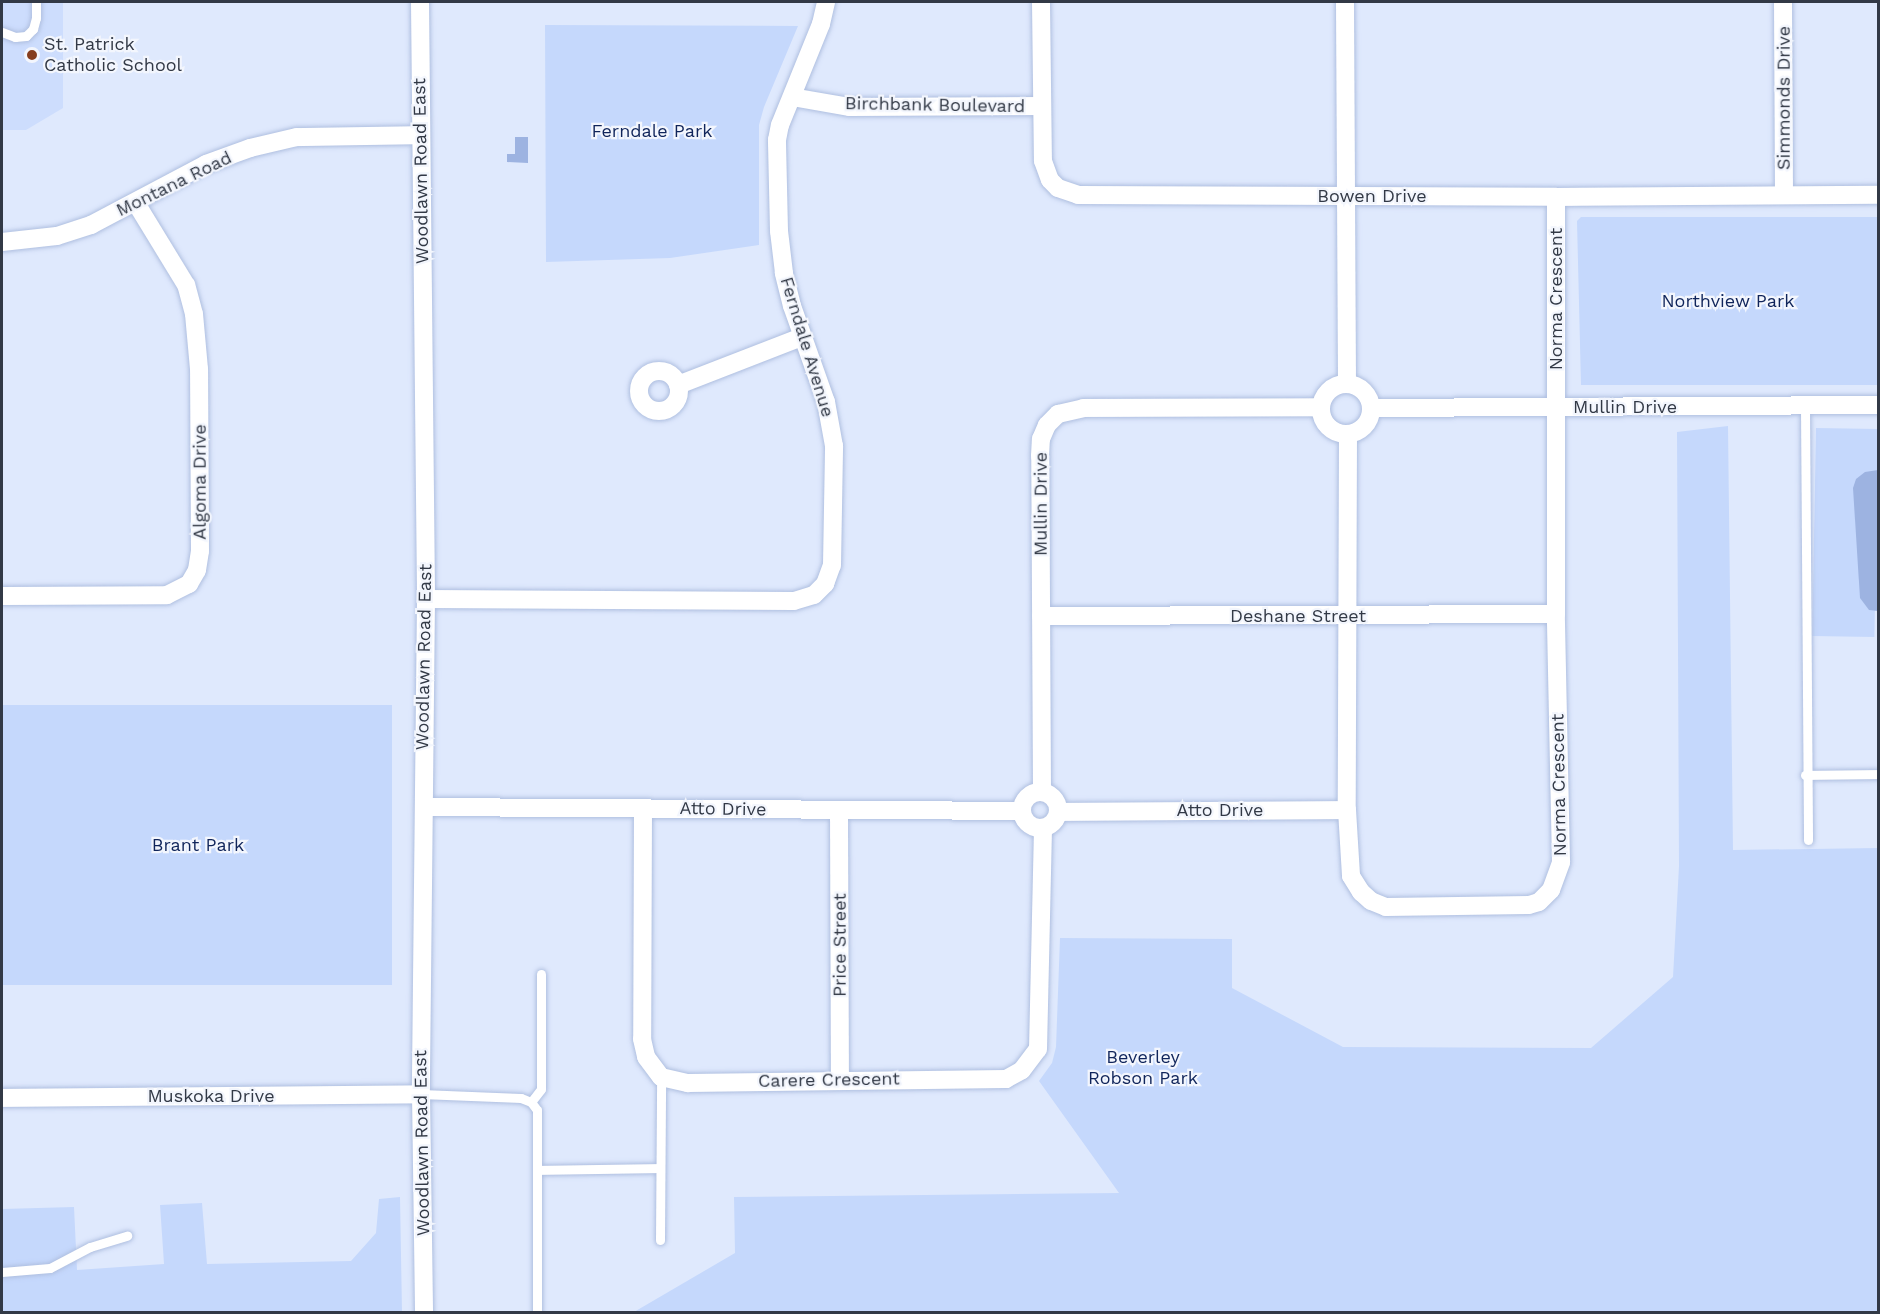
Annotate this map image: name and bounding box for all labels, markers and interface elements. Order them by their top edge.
street label: Simmonds Drive [1773,26,1795,170]
place label: St. Patrick Catholic School [44,34,182,76]
marker: St. Patrick Catholic School [25,48,39,62]
street label: Woodlawn Road East [409,78,433,264]
street label: Birchbank Boulevard [844,93,1026,117]
park label: Ferndale Park [591,120,713,142]
street label: Montana Road [113,147,235,221]
street label: Bowen Drive [1317,185,1427,207]
street label: Norma Crescent [1545,228,1567,370]
street label: Ferndale Avenue [775,274,839,420]
park label: Northview Park [1661,290,1795,312]
street label: Mullin Drive [1573,396,1677,418]
street label: Algoma Drive [189,424,211,540]
street label: Mullin Drive [1030,452,1052,556]
street label: Woodlawn Road East [412,564,436,750]
street label: Deshane Street [1230,605,1366,627]
street label: Norma Crescent [1547,713,1571,857]
street label: Atto Drive [679,797,767,821]
street label: Atto Drive [1177,799,1263,821]
park label: Brant Park [152,834,244,856]
street label: Price Street [829,893,851,997]
park label: Beverley Robson Park [1088,1047,1198,1090]
street label: Woodlawn Road East [410,1050,434,1236]
street label: Carere Crescent [758,1068,900,1092]
street label: Muskoka Drive [147,1085,275,1107]

